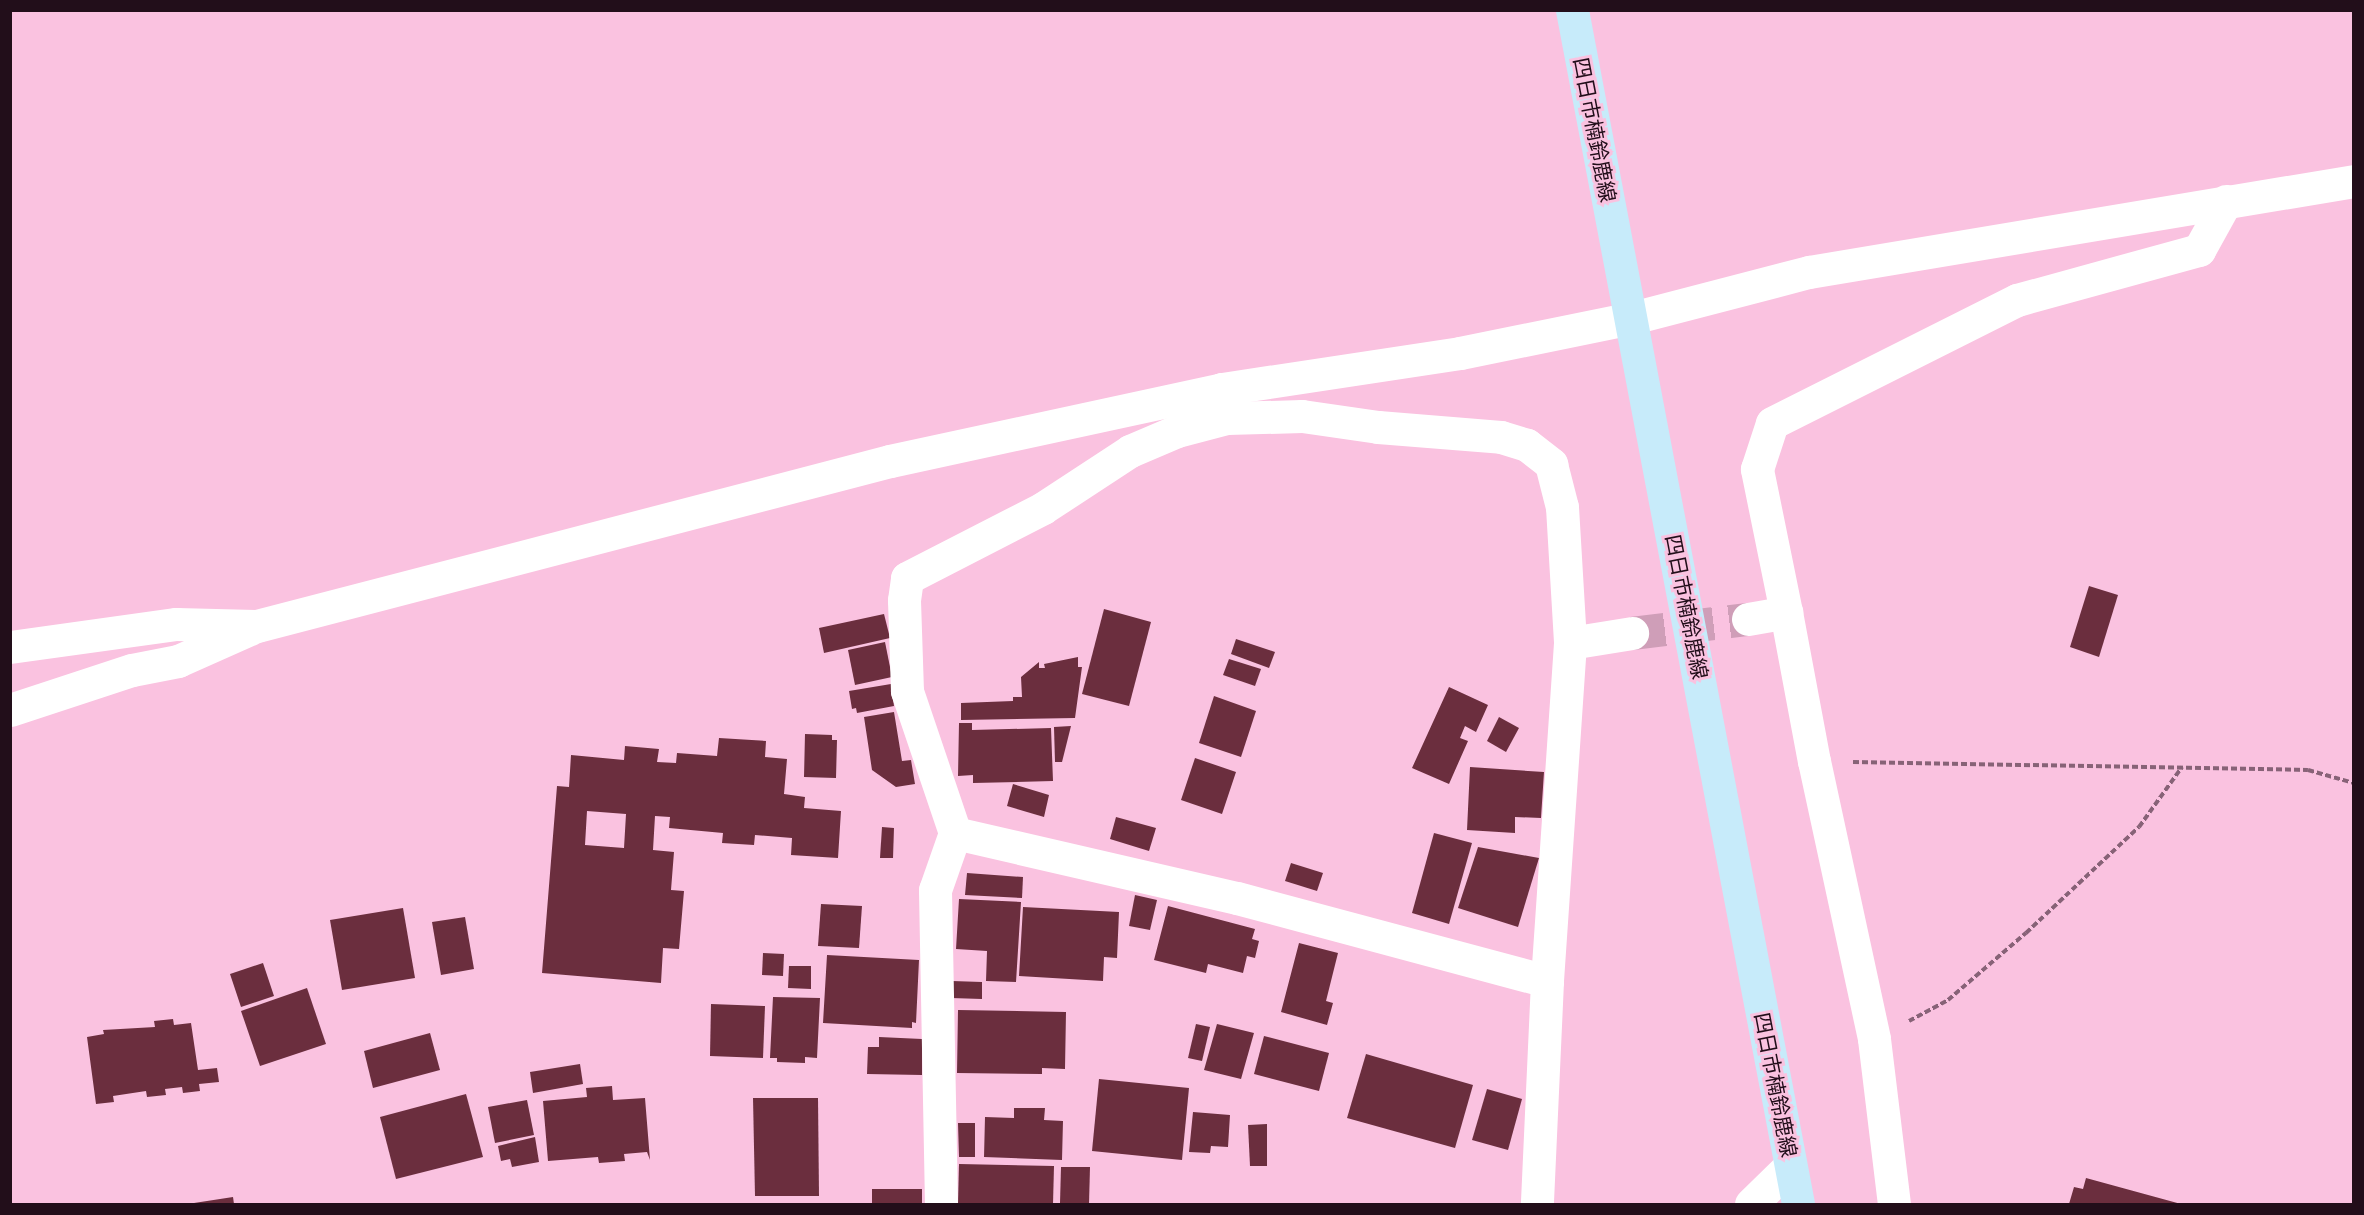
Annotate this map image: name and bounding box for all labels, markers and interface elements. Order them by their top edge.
street label: 四日市楠鈴鹿線 [1568,55,1620,205]
street label: 四日市楠鈴鹿線 [1660,532,1712,682]
street label: 四日市楠鈴鹿線 [1749,1010,1801,1160]

